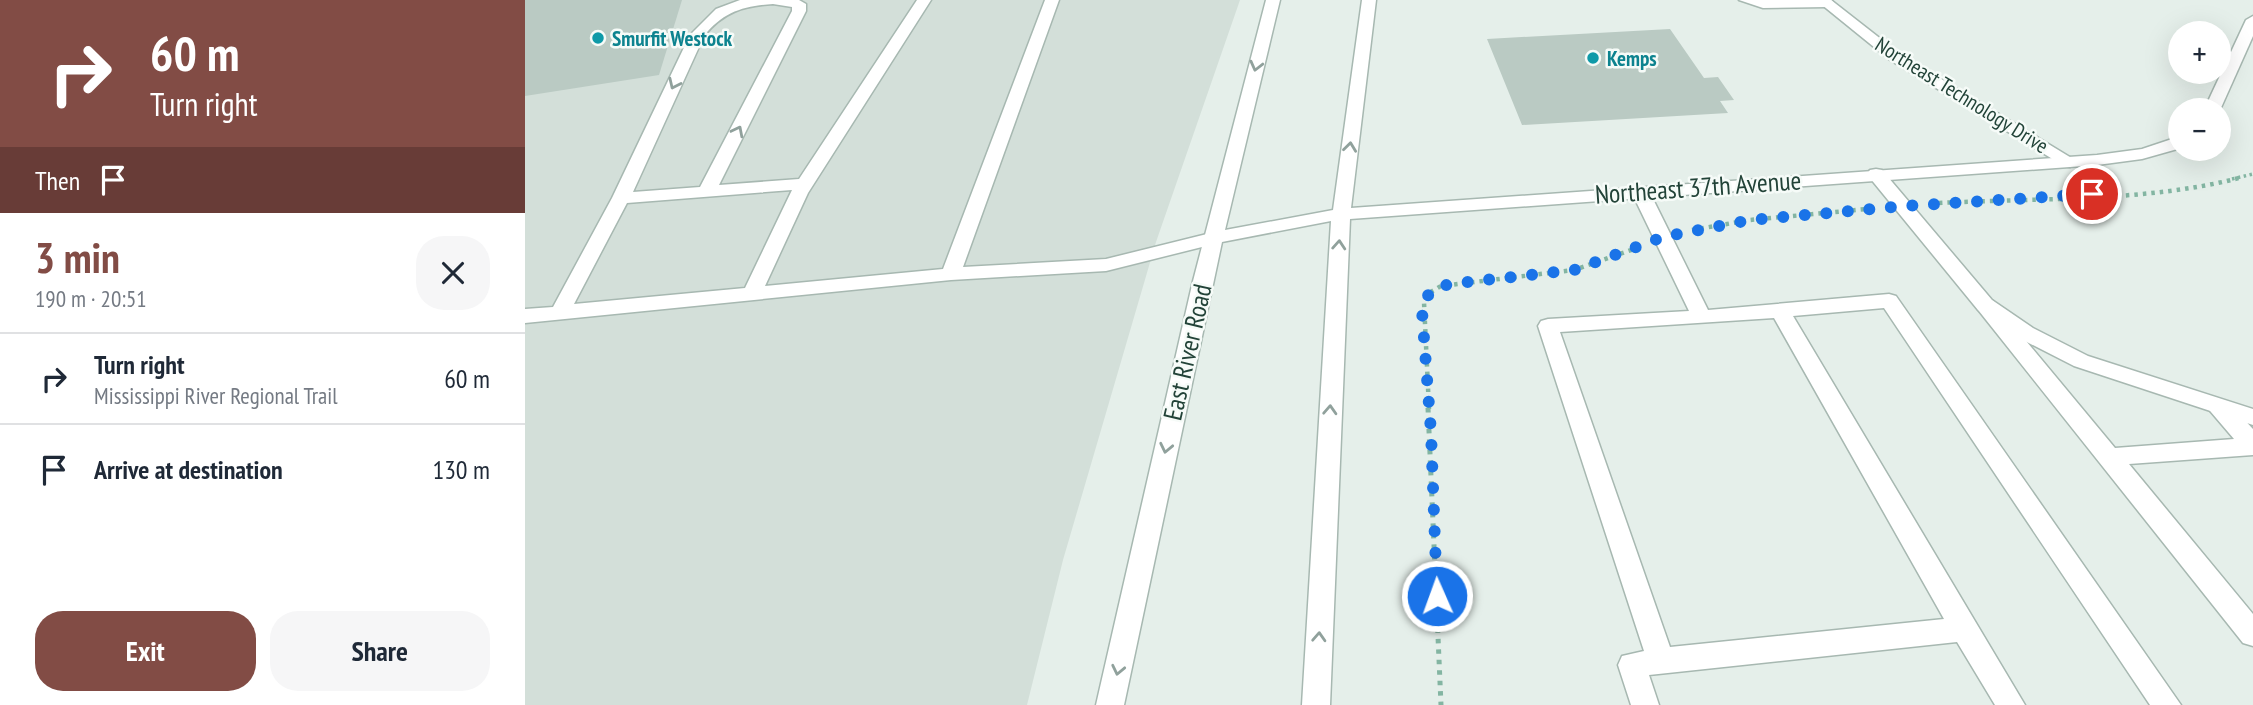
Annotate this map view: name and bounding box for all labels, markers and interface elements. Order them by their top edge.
text: 60 m [150,21,239,85]
map controls [2168,21,2231,161]
button: + [2168,21,2231,84]
place label: Smurfit Westock [612,25,733,52]
icon: right [35,28,126,119]
marker: Smurfit Westock [590,30,606,46]
street label: Northeast Technology Drive [1870,31,2054,159]
place label: Kemps [1607,45,1657,72]
marker: Kemps [1585,50,1601,66]
one-way arrow [1250,60,1265,72]
one-way arrow [668,77,682,89]
text: Turn right [150,83,258,125]
button: − [2168,98,2231,161]
one-way arrow [730,125,744,138]
one-way arrow [1342,141,1357,152]
icon: arrive [94,161,132,199]
street label: Northeast 37th Avenue [1594,163,1802,211]
text: Then [35,164,80,197]
pin [2062,164,2122,224]
icon: arrive [2073,175,2111,213]
text: 3 min [35,230,120,285]
button: close [416,236,490,310]
one-way arrow [1331,239,1346,250]
street label: East River Road [1155,281,1219,423]
text: 190 m · 20:51 [35,284,147,313]
text: Turn right [94,348,185,381]
icon: right [35,360,73,398]
text: 60 m [444,362,490,395]
text: Mississippi River Regional Trail [94,381,338,410]
one-way arrow [1323,404,1338,415]
one-way arrow [1160,442,1174,454]
icon: arrive [35,451,73,489]
text: Arrive at destination [94,453,283,486]
text: 130 m [432,453,490,486]
position arrow [1400,559,1474,633]
button: Exit [35,611,256,691]
button: Share [270,611,490,691]
one-way arrow [1312,631,1327,642]
one-way arrow [1111,664,1126,676]

